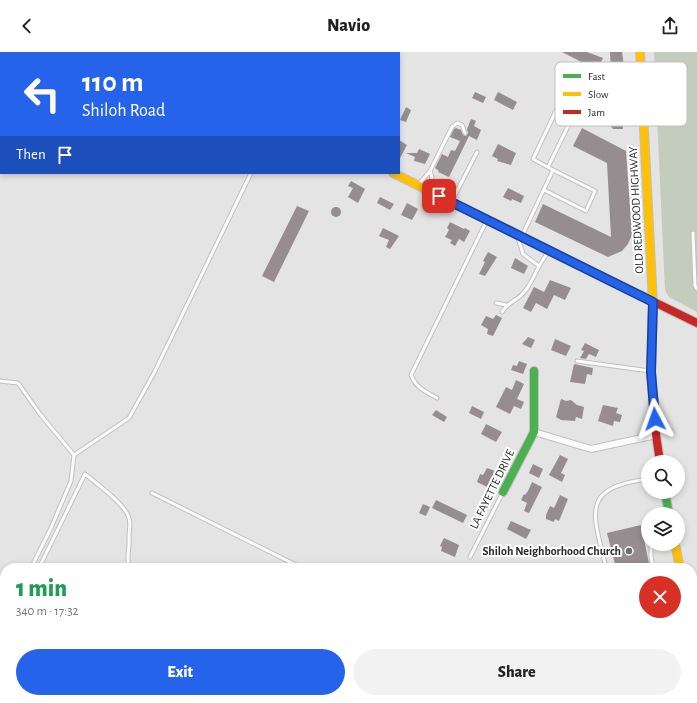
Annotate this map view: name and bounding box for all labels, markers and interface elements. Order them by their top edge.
icon: back [16,15,38,37]
icon: share [659,15,681,37]
text: Navio [327,17,370,35]
legend [555,62,687,126]
icon: left [16,68,68,120]
text: 110 m [82,69,144,97]
text: Fast [588,71,606,82]
text: Slow [588,89,609,100]
text: Shiloh Road [82,102,165,120]
text: Jam [588,107,605,118]
icon: arrive [54,144,76,166]
street label: OLD REDWOOD HIGHWAY [627,145,645,274]
text: Then [16,147,46,162]
pin [422,179,456,213]
icon: arrive [428,185,450,207]
position arrow [634,398,676,440]
street label: LA FAYETTE DRIVE [468,447,517,531]
map controls [641,455,685,551]
button: search [641,455,685,499]
button: layers [641,507,685,551]
place label: Shiloh Neighborhood Church [482,545,621,557]
marker: Shiloh Neighborhood Church [624,546,634,556]
button: close [639,576,681,618]
text: 1 min [16,577,67,601]
text: 340 m · 17:32 [16,605,78,618]
button: Exit [16,649,345,695]
button: Share [353,649,681,695]

